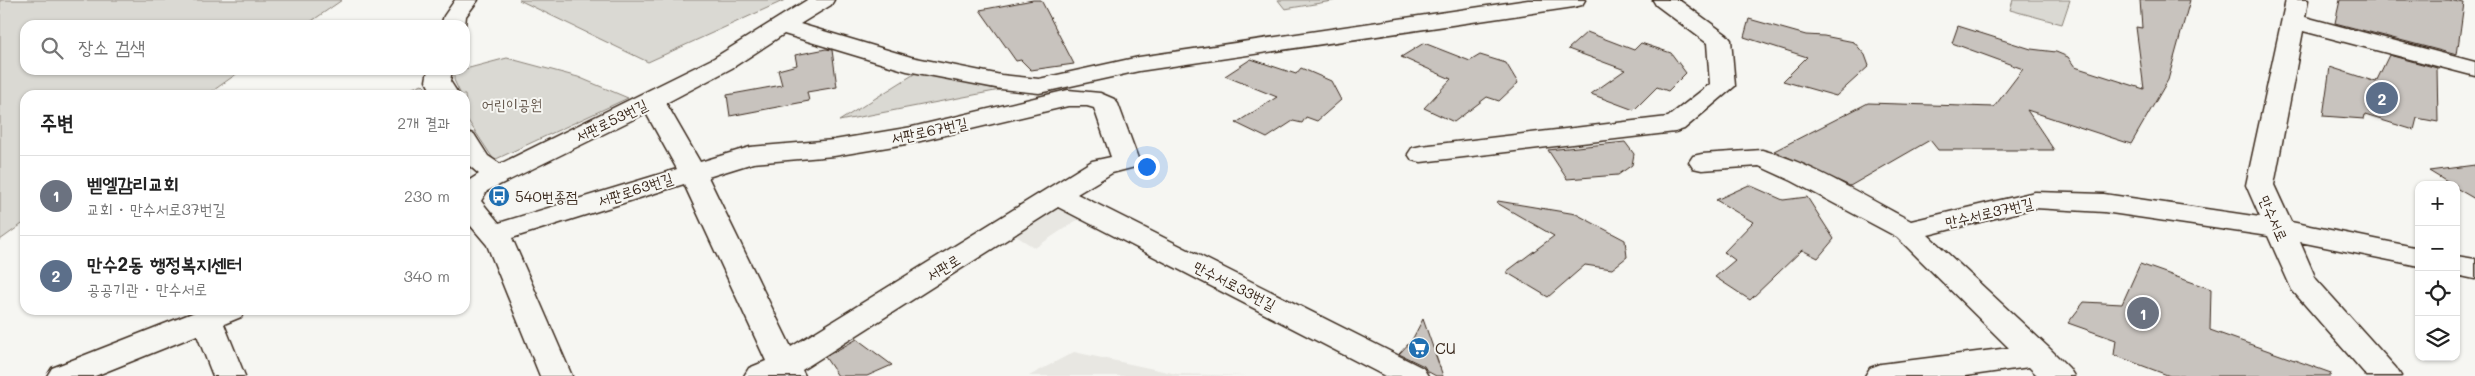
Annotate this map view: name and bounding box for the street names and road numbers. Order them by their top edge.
street label: 서판로53번길 [572,94,650,146]
street label: 서판로67번길 [889,112,969,148]
street label: 서판로63번길 [595,167,675,211]
street label: 만수서로37번길 [1943,192,2035,232]
street label: 만수서로 [2255,192,2293,244]
street label: 서판로 [922,249,964,285]
street label: 만수서로33번길 [1190,256,1280,314]

